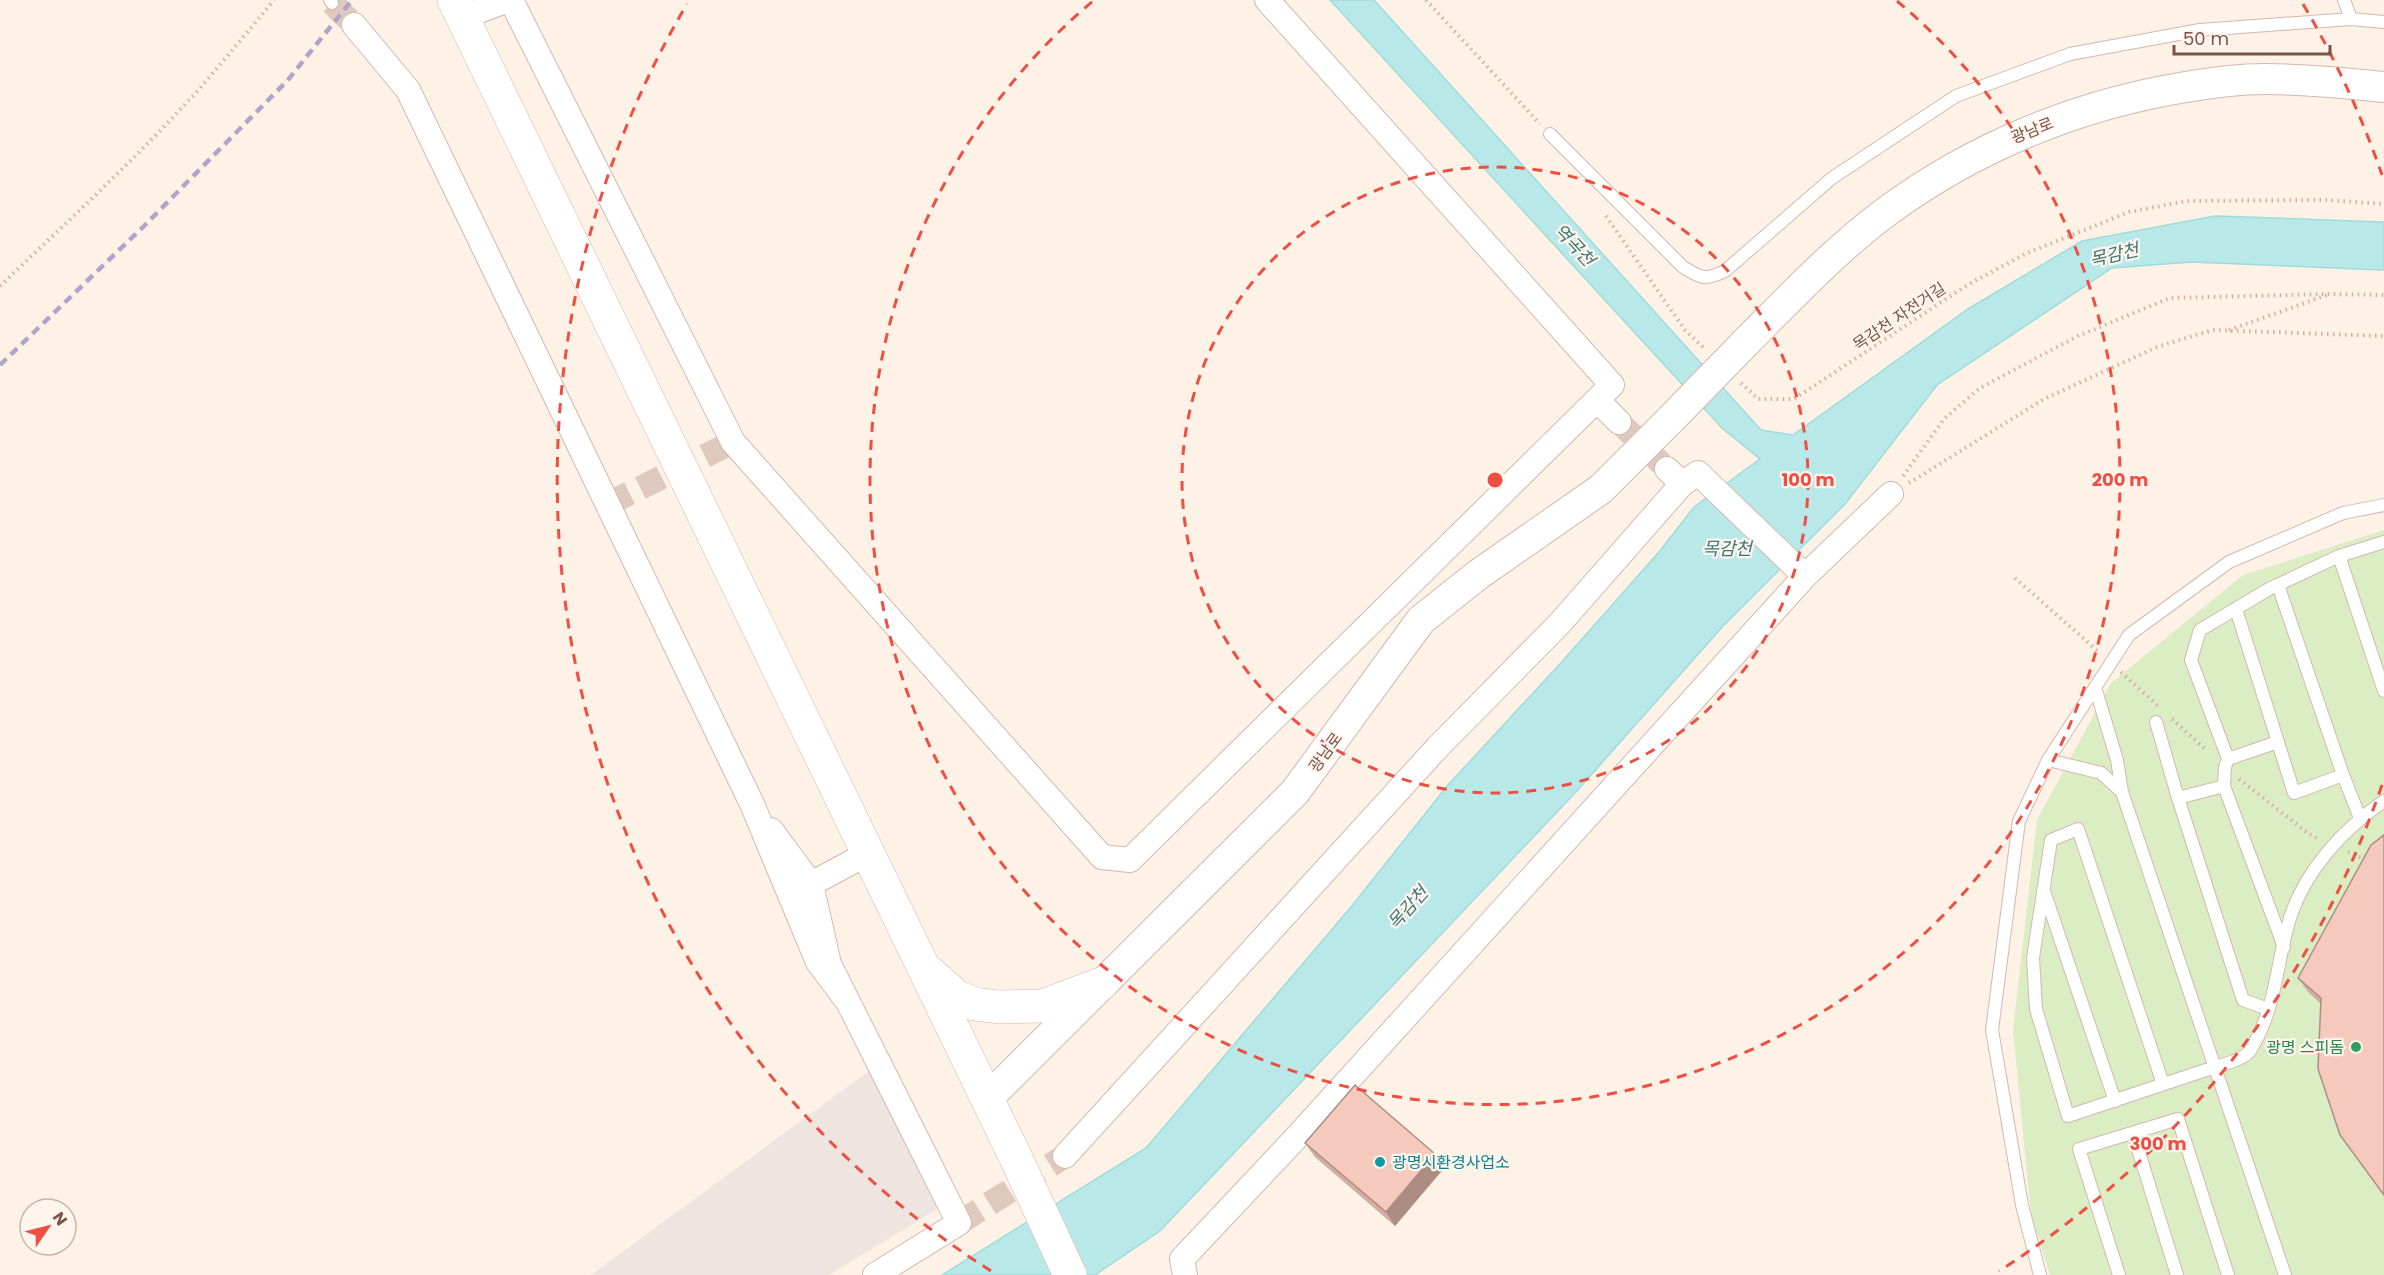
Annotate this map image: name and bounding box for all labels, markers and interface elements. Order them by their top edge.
scale bar [2174,18,2330,56]
text: 50 m [2183,26,2229,51]
street label: 광남로 [2007,111,2057,149]
water label: 역곡천 [1548,218,1602,273]
water label: 목감천 [2087,236,2143,272]
street label: 목감천 자전거길 [1848,277,1950,356]
text: 100 m [1781,467,1835,492]
text: 200 m [2092,467,2148,492]
centre of rings [1485,470,1505,490]
water label: 목감천 [1702,536,1754,561]
street label: 광남로 [1303,727,1348,777]
water label: 목감천 [1382,879,1435,934]
place label: 광명 스피돔 [2266,1036,2344,1059]
marker: 광명 스피돔 [2349,1040,2363,1054]
text: 300 m [2129,1131,2187,1156]
place label: 광명시환경사업소 [1392,1151,1510,1174]
marker: 광명시환경사업소 [1373,1155,1387,1169]
north arrow [18,1197,78,1257]
text: N [47,1207,73,1230]

